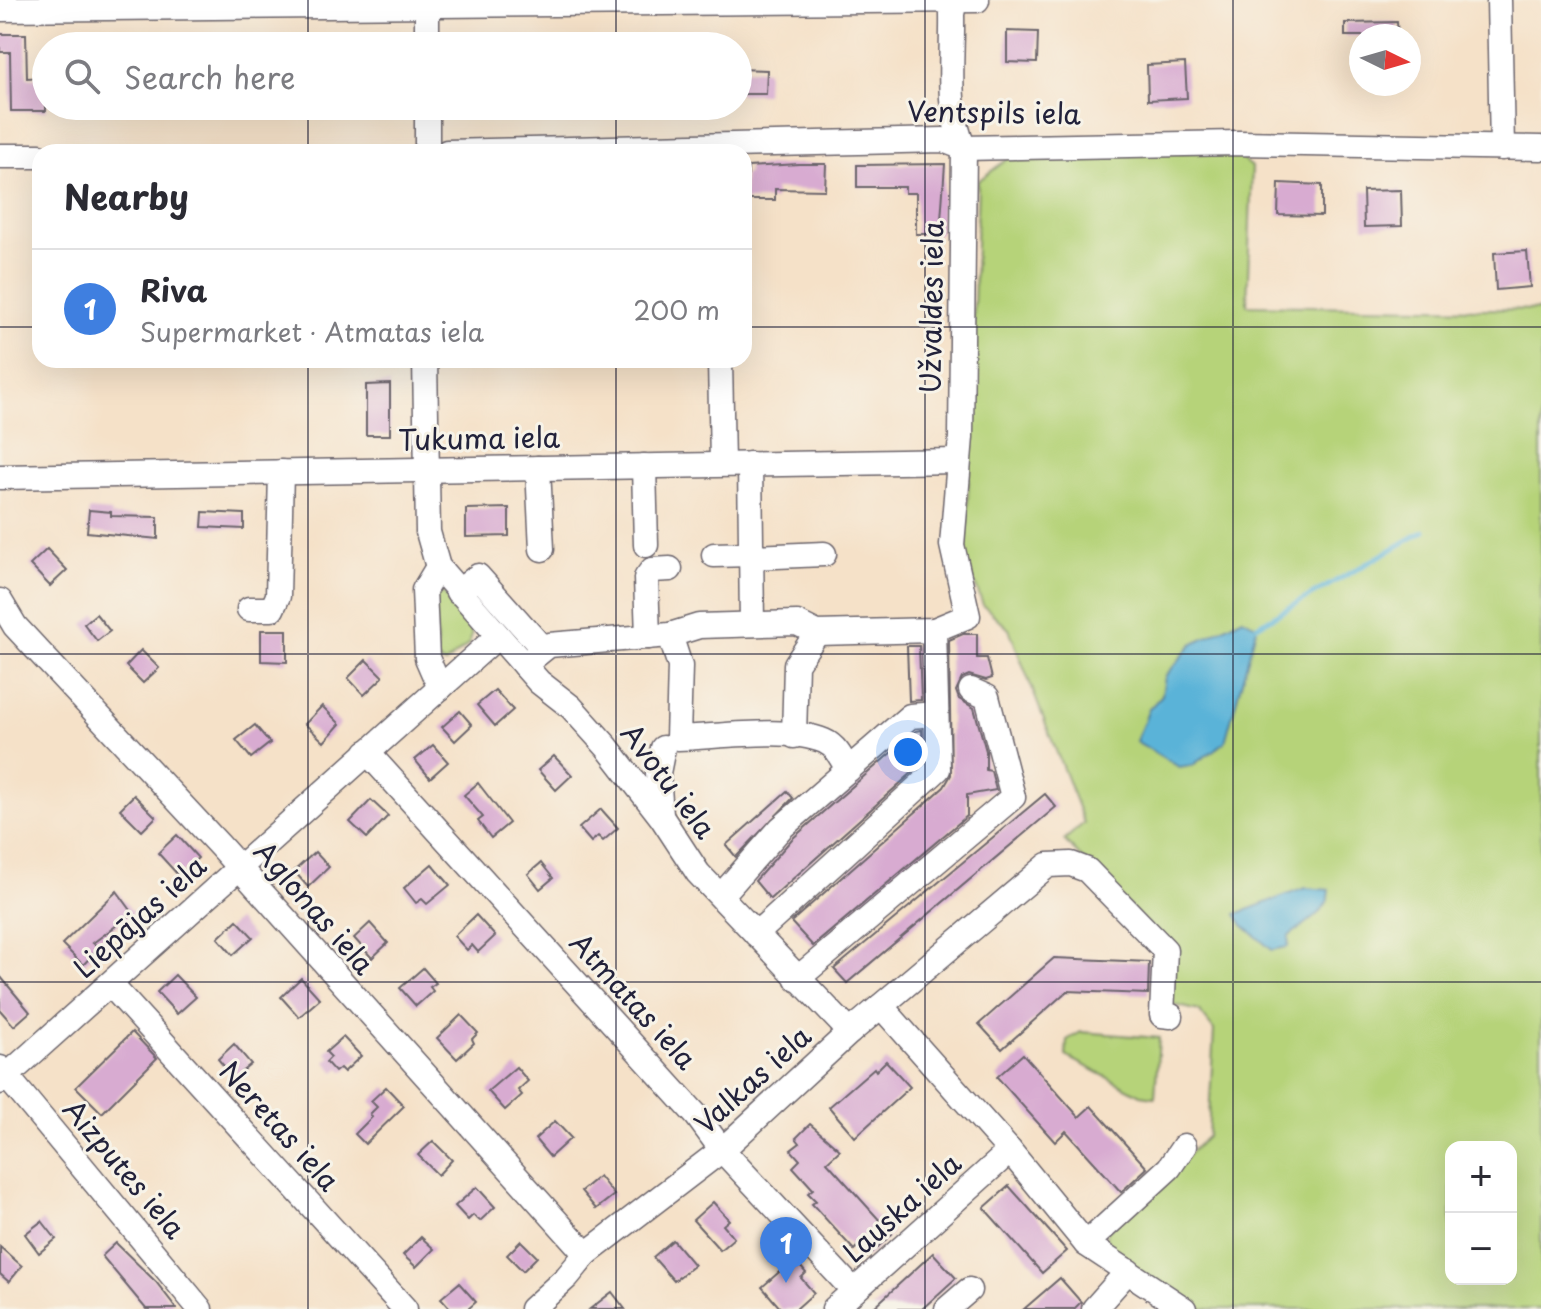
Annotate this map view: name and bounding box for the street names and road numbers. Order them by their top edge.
street label: Ventspils iela [907,88,1082,135]
street label: Užvaldes iela [907,219,954,394]
street label: Tukuma iela [398,415,561,460]
street label: Avotu iela [611,713,727,847]
street label: Aglonas iela [245,831,386,984]
street label: Liepājas iela [63,844,215,987]
street label: Atmatas iela [561,922,708,1079]
street label: Valkas iela [684,1014,820,1143]
street label: Neretas iela [210,1050,350,1200]
street label: Aizputes iela [54,1089,197,1248]
street label: Lauska iela [832,1142,970,1272]

